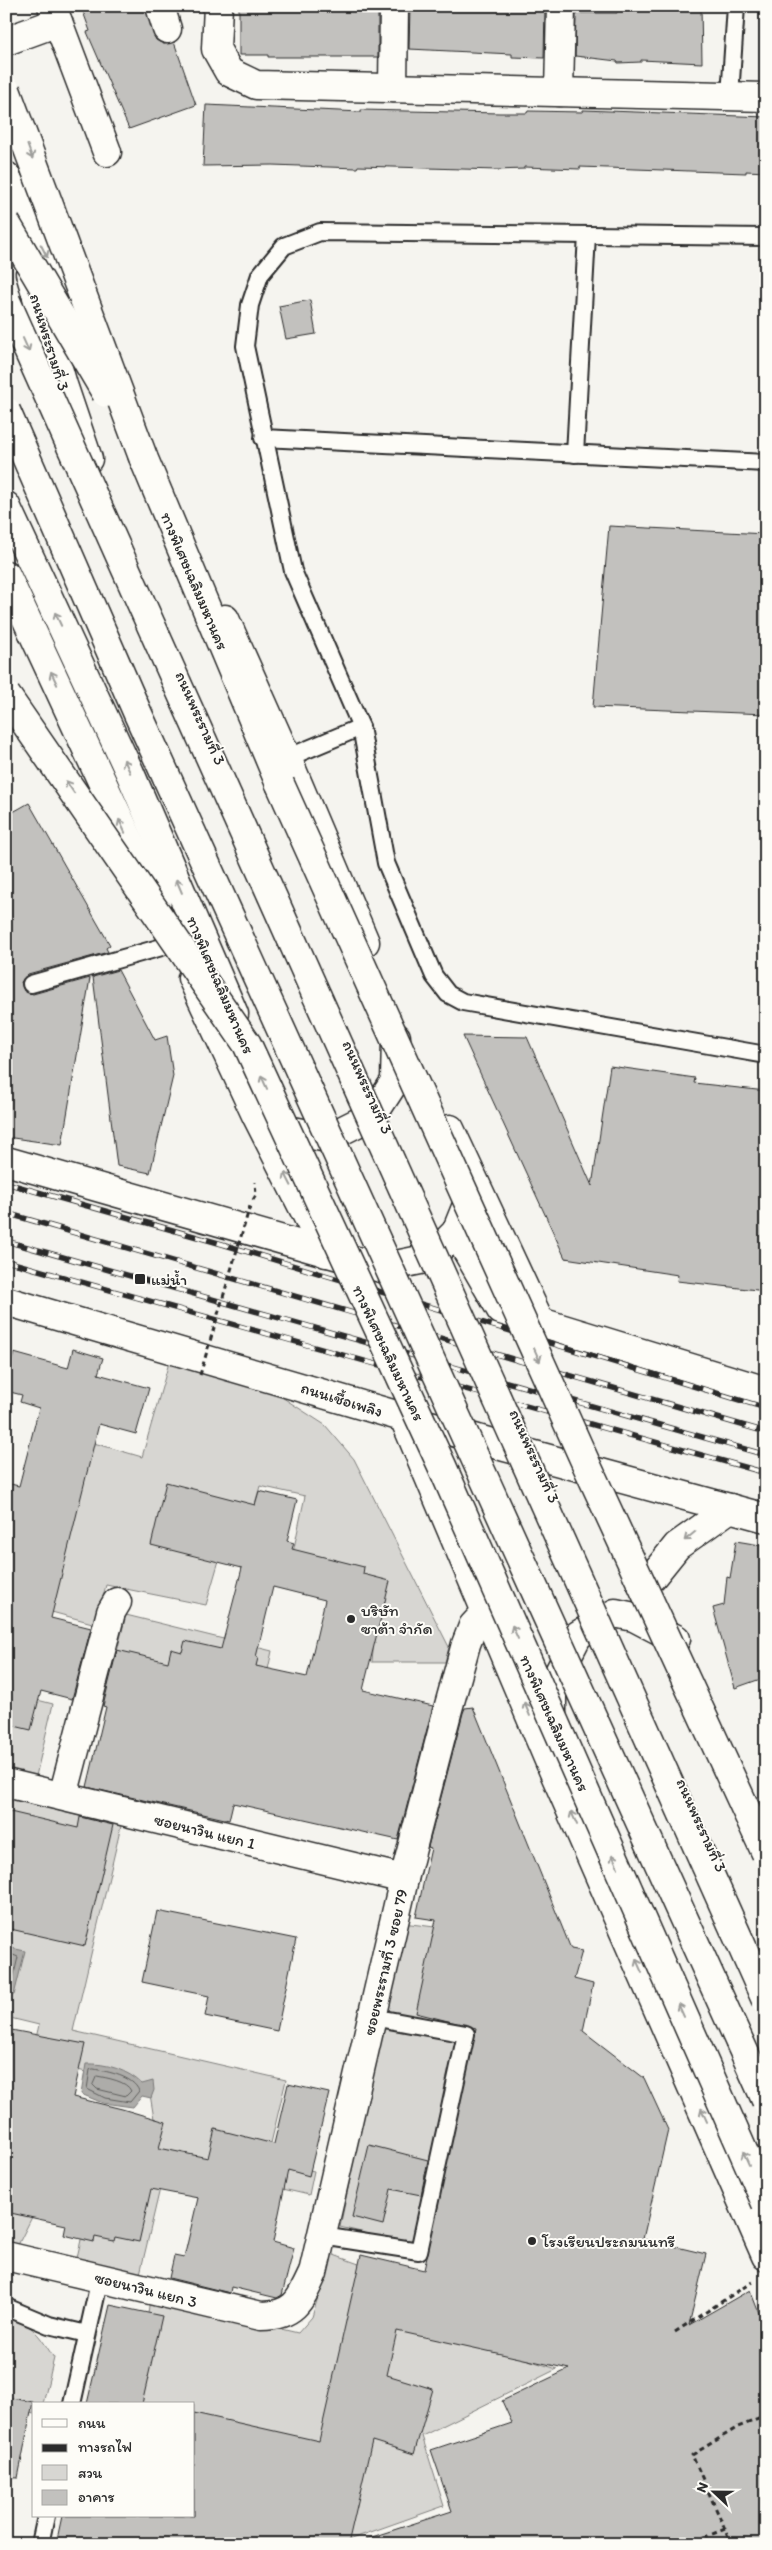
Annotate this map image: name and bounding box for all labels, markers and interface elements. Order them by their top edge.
one-way arrow [26,144,35,159]
one-way arrow [39,243,49,258]
street label: ถนนพระรามที่ 3 [26,291,73,393]
one-way arrow [22,337,32,352]
street label: ทางพิเศษเฉลิมมหานคร [157,509,232,653]
one-way arrow [53,612,62,627]
street label: ถนนพระรามที่ 3 [171,668,230,768]
one-way arrow [49,671,58,686]
one-way arrow [122,759,132,774]
one-way arrow [65,781,75,795]
one-way arrow [117,819,126,834]
one-way arrow [174,879,183,894]
street label: ทางพิเศษเฉลิมมหานคร [183,913,258,1057]
street label: ถนนพระรามที่ 3 [338,1037,397,1137]
one-way arrow [259,1075,269,1090]
one-way arrow [283,1171,293,1186]
place label: แม่น้ำ [151,1270,187,1289]
marker: แม่น้ำ [133,1272,147,1286]
street label: ทางพิเศษเฉลิมมหานคร [349,1282,428,1424]
one-way arrow [533,1347,543,1362]
street label: ถนนเชื้อเพลิง [299,1378,385,1421]
street label: ถนนพระรามที่ 3 [505,1406,564,1506]
one-way arrow [684,1531,697,1542]
place label: บริษัท ซาต้า จำกัด [361,1601,433,1638]
marker: บริษัท ซาต้า จำกัด [345,1613,357,1625]
one-way arrow [509,1625,519,1640]
street label: ทางพิเศษเฉลิมมหานคร [516,1652,593,1795]
one-way arrow [522,1702,532,1717]
street label: ถนนพระรามที่ 3 [672,1775,731,1875]
street label: ซอยนาวิน แยก 1 [152,1810,258,1853]
one-way arrow [569,1810,578,1825]
one-way arrow [610,1854,620,1869]
street label: ซอยพระรามที่ 3 ซอย 79 [359,1887,412,2037]
one-way arrow [634,1959,644,1974]
one-way arrow [675,2003,685,2018]
one-way arrow [699,2108,709,2123]
one-way arrow [741,2151,751,2166]
place label: โรงเรียนประถมนนทรี [541,2232,675,2251]
marker: โรงเรียนประถมนนทรี [526,2235,538,2247]
street label: ซอยนาวิน แยก 3 [93,2268,199,2311]
legend [32,2402,195,2518]
text: ถนน [78,2414,106,2432]
text: ทางรถไฟ [78,2438,132,2456]
text: สวน [78,2464,103,2482]
north arrow [690,2468,740,2518]
text: N [693,2480,712,2495]
text: อาคาร [78,2488,115,2506]

